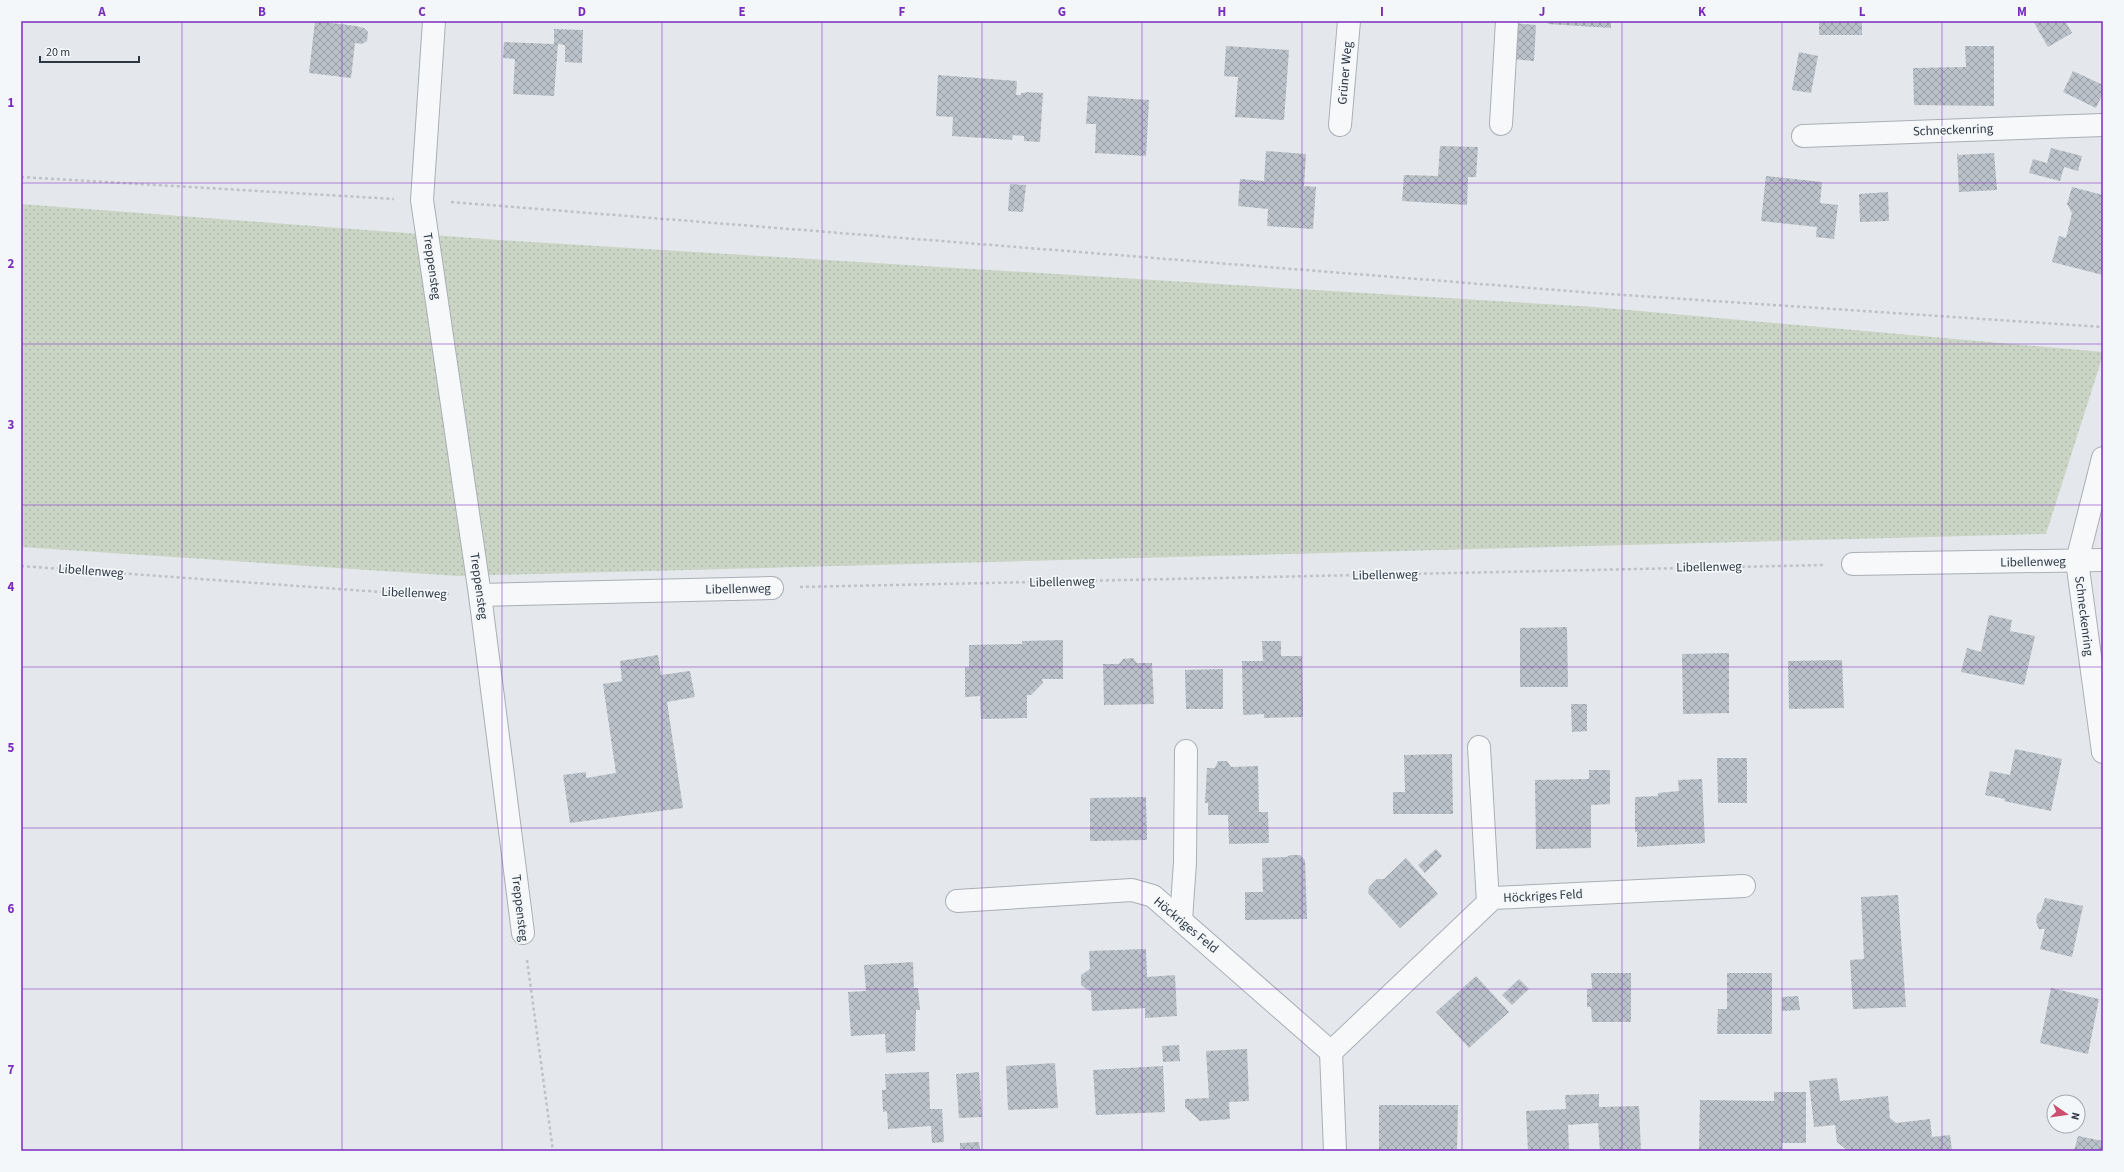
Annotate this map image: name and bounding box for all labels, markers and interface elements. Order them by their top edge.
text: A [97,3,106,21]
text: B [258,3,266,21]
text: C [418,3,426,21]
text: D [578,3,586,21]
text: E [738,3,746,21]
text: F [899,3,906,21]
text: G [1058,3,1066,21]
text: H [1218,3,1226,21]
text: I [1380,3,1384,21]
text: J [1539,3,1545,21]
text: K [1698,3,1707,21]
text: L [1859,3,1866,21]
text: M [2017,3,2027,21]
scale bar [40,38,139,64]
street label: Grüner Weg [1333,40,1357,105]
text: 20 m [46,44,70,61]
text: 1 [8,94,15,112]
street label: Schneckenring [1912,120,1994,140]
street label: Treppensteg [418,231,446,301]
text: 2 [8,255,15,273]
text: 3 [8,416,15,434]
street label: Treppensteg [465,551,493,621]
street label: Libellenweg [2000,552,2066,572]
street label: Libellenweg [1676,557,1742,577]
street label: Libellenweg [58,560,125,582]
street label: Libellenweg [1352,565,1418,585]
street label: Libellenweg [1029,572,1095,592]
street label: Schneckenring [2070,575,2098,658]
text: 4 [8,578,15,596]
street label: Libellenweg [705,579,771,599]
street label: Libellenweg [381,583,447,603]
text: 5 [8,739,15,757]
street label: Treppensteg [507,873,533,943]
street label: Höckriges Feld [1503,885,1583,907]
street label: Höckriges Feld [1150,892,1222,958]
text: 6 [8,900,15,918]
text: 7 [8,1061,15,1079]
north arrow [2046,1094,2086,1134]
text: N [2067,1111,2083,1121]

